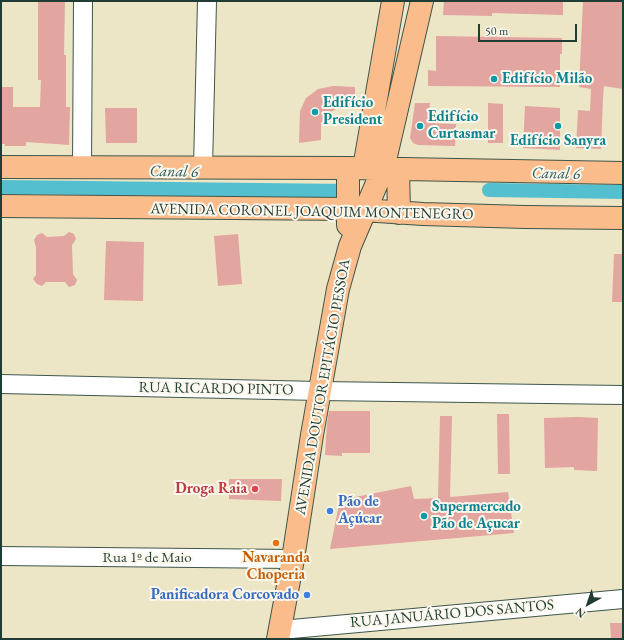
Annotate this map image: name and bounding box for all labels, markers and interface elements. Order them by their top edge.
scale bar [480,16,579,42]
text: 50 m [485,23,508,39]
place label: Edifício Milão [502,70,592,88]
marker: Edifício Milão [489,74,499,84]
place label: Edifício President [323,94,382,129]
marker: Edifício President [310,107,320,117]
place label: Edifício Curtasmar [428,108,495,143]
marker: Edifício Curtasmar [415,121,425,131]
marker: Edifício Sanyra [553,121,563,131]
place label: Edifício Sanyra [510,132,606,150]
water label: Canal 6 [149,162,199,182]
water label: Canal 6 [531,164,581,184]
street label: AVENIDA CORONEL JOAQUIM MONTENEGRO [150,200,474,224]
street label: AVENIDA DOUTOR EPITÁCIO PESSOA [292,258,354,516]
street label: RUA RICARDO PINTO [138,379,294,399]
place label: Droga Raia [175,480,247,498]
marker: Droga Raia [250,484,260,494]
place label: Pão de Açúcar [338,493,382,528]
place label: Supermercado Pão de Açucar [432,498,521,533]
marker: Pão de Açúcar [325,506,335,516]
marker: Supermercado Pão de Açucar [419,511,429,521]
marker: Navaranda Choperia [271,538,281,548]
street label: Rua 1º de Maio [102,549,192,567]
place label: Navaranda Choperia [242,549,310,584]
north arrow [568,584,608,624]
place label: Panificadora Corcovado [151,586,299,604]
marker: Panificadora Corcovado [302,590,312,600]
street label: RUA JANUÁRIO DOS SANTOS [349,596,555,632]
text: N [572,605,588,621]

